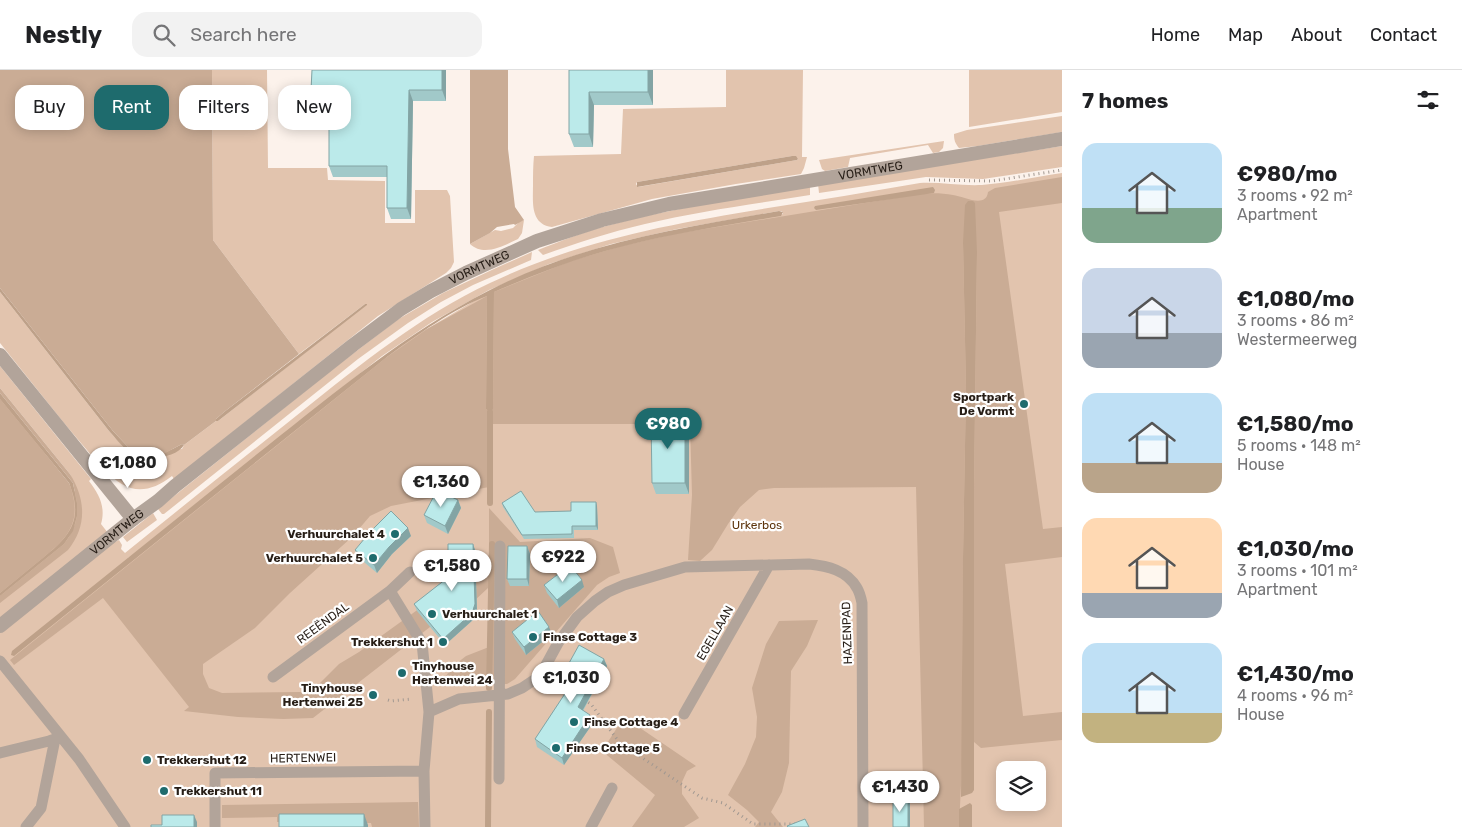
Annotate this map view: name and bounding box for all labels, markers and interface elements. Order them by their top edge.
search box [132,12,482,57]
text: Nestly [25,21,102,49]
icon: search [150,21,178,49]
text: Search here [190,23,297,46]
text: Home [1151,24,1200,46]
text: Map [1228,24,1263,46]
text: About [1291,24,1342,46]
text: Contact [1370,24,1437,46]
chip: Buy [15,85,84,130]
chip: Rent [94,85,169,130]
chip: Filters [179,85,268,130]
chip: New [278,85,351,130]
icon: filters [1414,86,1442,114]
text: 7 homes [1082,88,1168,113]
street label: VORMTWEG [837,158,904,183]
text: €980/mo [1237,161,1337,186]
icon: home [1122,163,1182,223]
text: 3 rooms · 92 m² [1237,186,1353,205]
text: Apartment [1237,205,1317,224]
street label: VORMTWEG [447,247,512,288]
text: €1,080/mo [1237,286,1354,311]
icon: home [1122,288,1182,348]
text: 3 rooms · 86 m² [1237,311,1354,330]
text: Westermeerweg [1237,330,1357,349]
place label: Sportpark De Vormt [953,390,1014,418]
marker: Sportpark De Vormt [1018,398,1030,410]
pin: €980 [638,408,698,450]
text: €1,580/mo [1237,411,1354,436]
icon: home [1122,413,1182,473]
text: €980 [646,414,690,433]
text: 5 rooms · 148 m² [1237,436,1361,455]
pin: €1,080 [87,446,169,489]
text: €1,080 [99,453,157,472]
text: House [1237,455,1284,474]
pin: €1,360 [400,466,482,508]
text: €1,360 [413,472,469,491]
street label: VORMTWEG [87,506,147,558]
park label: Urkerbos [732,518,782,532]
place label: Verhuurchalet 4 [287,527,385,541]
marker: Verhuurchalet 4 [389,528,401,540]
text: €1,030/mo [1237,536,1354,561]
icon: home [1122,538,1182,598]
pin: €922 [533,540,593,583]
text: €922 [541,547,585,566]
pin: €1,580 [411,550,493,592]
place label: Verhuurchalet 5 [266,551,363,565]
marker: Verhuurchalet 5 [367,552,379,564]
text: €1,580 [423,556,481,575]
text: 3 rooms · 101 m² [1237,561,1358,580]
text: Apartment [1237,580,1317,599]
street label: REEËNDAL [294,599,352,647]
street label: HAZENPAD [839,601,855,665]
street label: EGELLAAN [694,603,736,663]
place label: Verhuurchalet 1 [442,607,537,621]
marker: Verhuurchalet 1 [426,608,438,620]
place label: Finse Cottage 3 [543,630,637,644]
marker: Finse Cottage 3 [527,631,539,643]
place label: Trekkershut 1 [351,635,433,649]
marker: Trekkershut 1 [437,636,449,648]
place label: Tinyhouse Hertenwei 24 [412,659,493,687]
text: €1,430/mo [1237,661,1354,686]
pin: €1,030 [530,662,612,704]
icon: home [1122,663,1182,723]
marker: Tinyhouse Hertenwei 24 [396,667,408,679]
text: €1,030 [542,668,600,687]
place label: Tinyhouse Hertenwei 25 [283,681,363,709]
text: 4 rooms · 96 m² [1237,686,1353,705]
marker: Tinyhouse Hertenwei 25 [367,689,379,701]
text: House [1237,705,1284,724]
place label: Finse Cottage 4 [584,715,678,729]
marker: Finse Cottage 4 [568,716,580,728]
place label: Finse Cottage 5 [566,741,660,755]
marker: Finse Cottage 5 [550,742,562,754]
street label: HERTENWEI [270,750,336,766]
place label: Trekkershut 12 [157,753,247,767]
marker: Trekkershut 12 [141,754,153,766]
map controls [996,761,1046,811]
button: layers [996,761,1046,811]
pin: €1,430 [859,770,941,813]
text: €1,430 [871,777,929,796]
place label: Trekkershut 11 [174,784,262,798]
marker: Trekkershut 11 [158,785,170,797]

